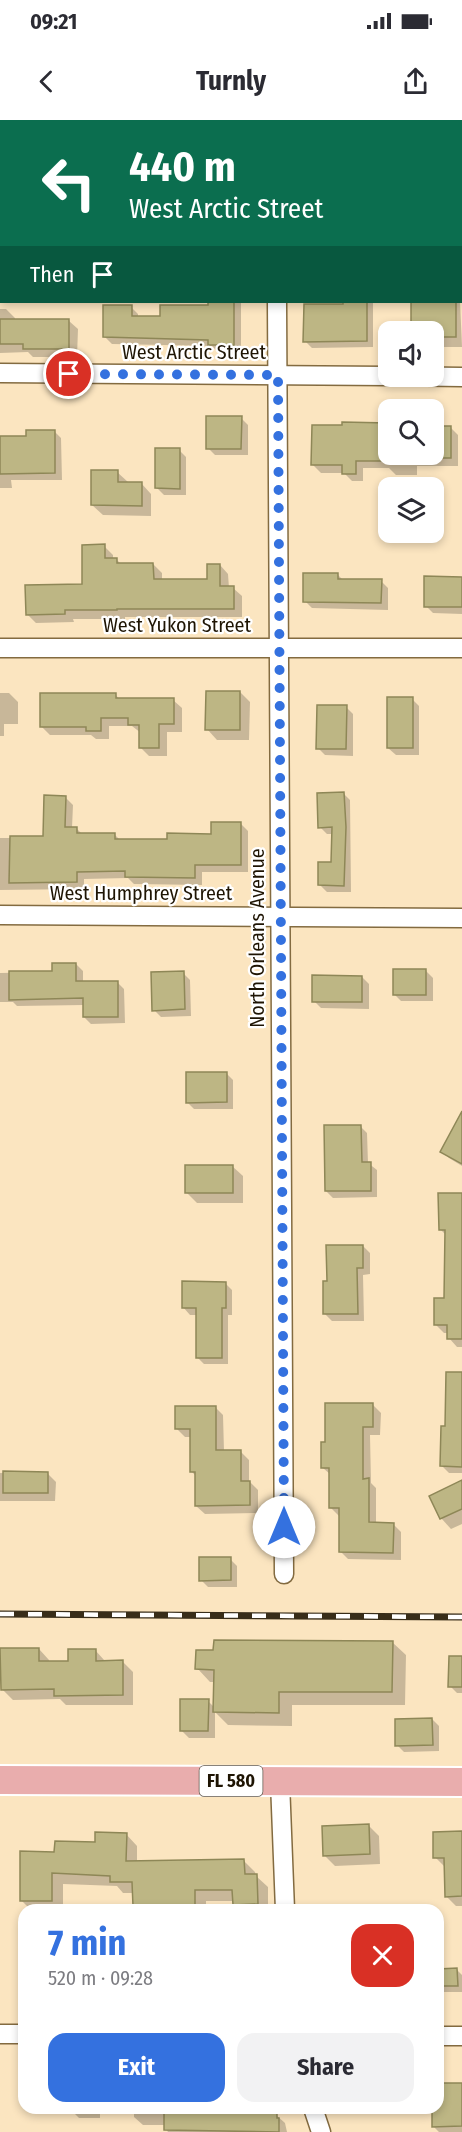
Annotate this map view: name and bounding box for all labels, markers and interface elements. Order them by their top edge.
text: 09:21 [30,8,77,35]
icon: back [30,65,63,98]
text: Turnly [196,65,266,97]
icon: share [399,65,432,98]
text: 440 m [129,142,236,192]
icon: left [30,144,108,222]
text: West Arctic Street [129,193,323,225]
icon: arrive [86,258,119,291]
text: Then [30,261,74,288]
map controls [378,321,444,543]
button: sound [378,321,444,387]
street label: West Arctic Street [122,340,266,364]
pin [43,348,94,399]
icon: arrive [52,357,85,390]
button: search [378,399,444,465]
button: layers [378,477,444,543]
street label: West Yukon Street [103,613,251,637]
street label: North Orleans Avenue [245,848,269,1028]
street label: West Humphrey Street [50,881,233,905]
position arrow [252,1495,316,1559]
road number: FL 580 [200,1766,262,1796]
text: 7 min [48,1921,126,1965]
button: close [351,1924,414,1987]
text: 520 m · 09:28 [48,1966,153,1990]
button: Exit [48,2033,225,2102]
button: Share [237,2033,414,2102]

